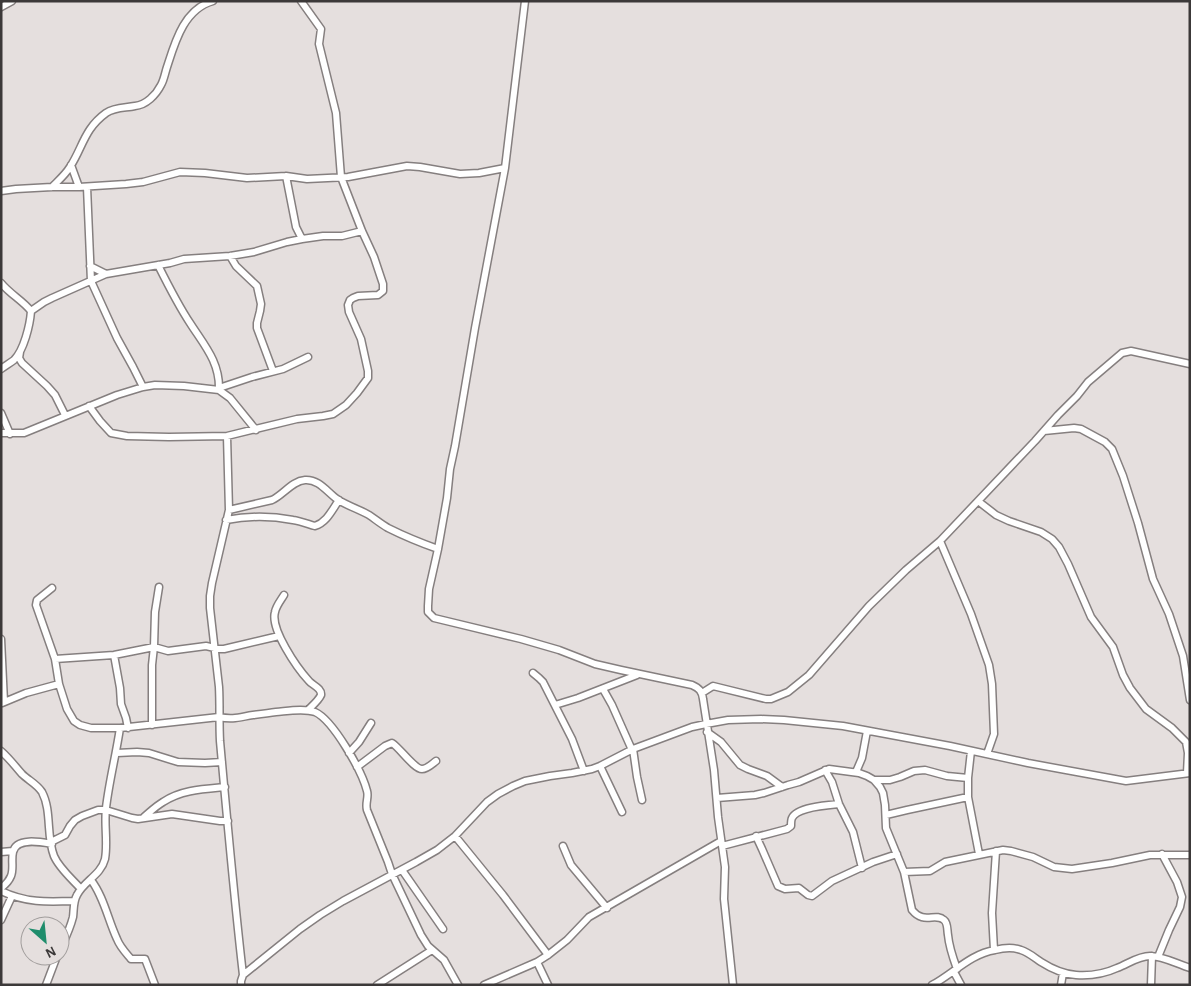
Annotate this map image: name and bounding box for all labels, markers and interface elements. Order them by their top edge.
north arrow [20,916,70,966]
text: N [43,943,58,960]

